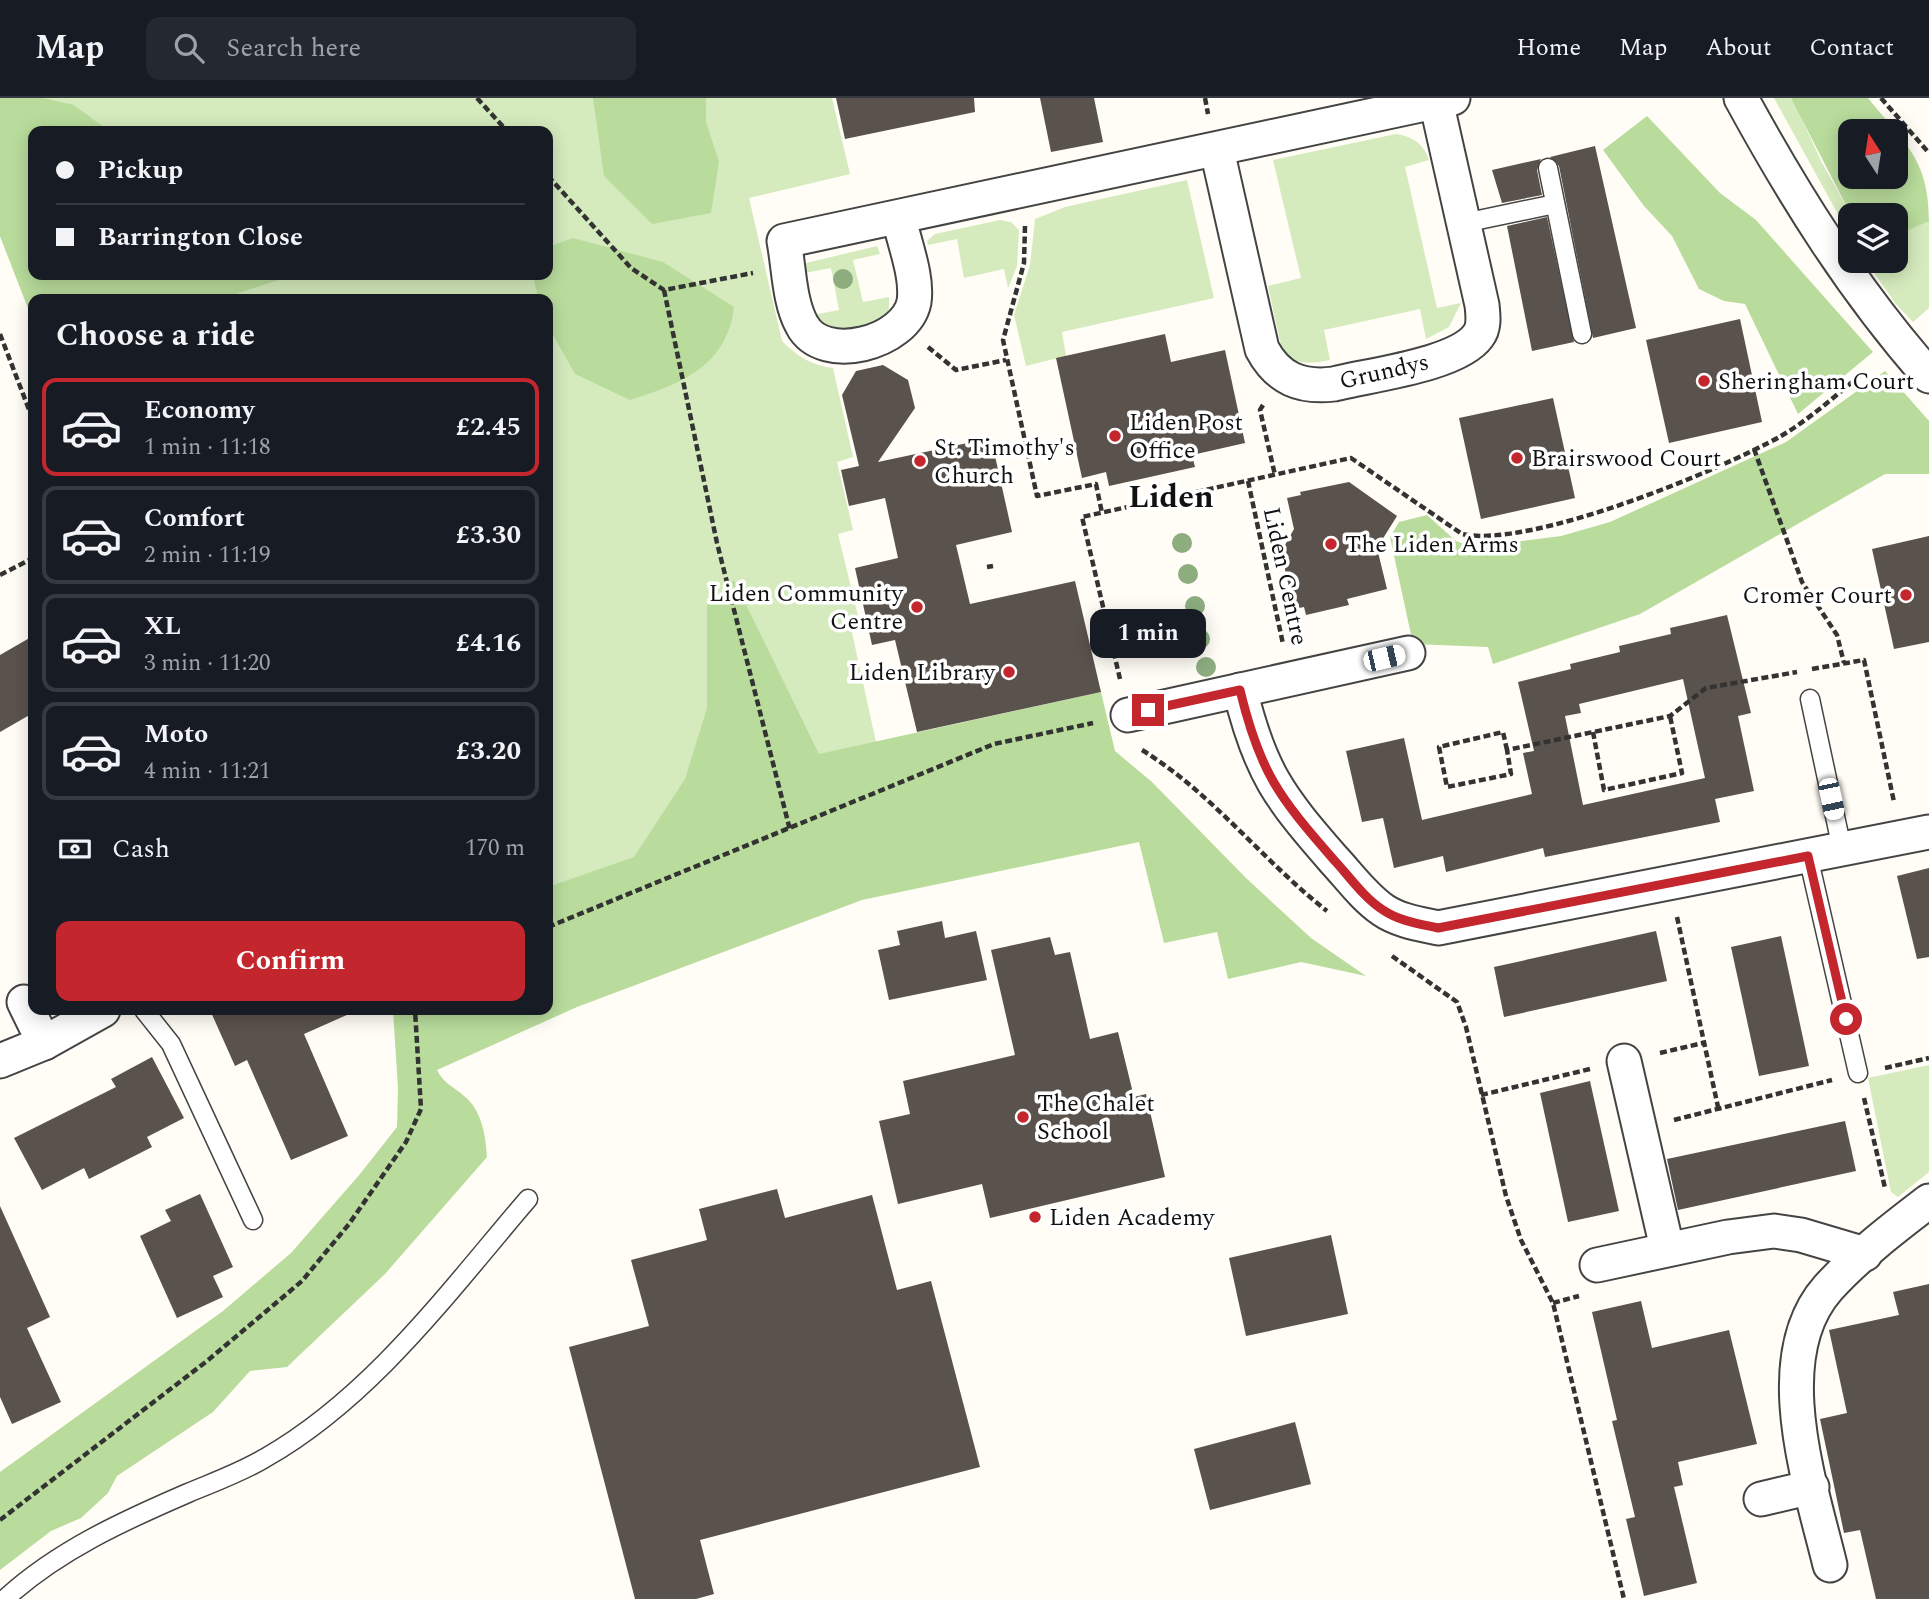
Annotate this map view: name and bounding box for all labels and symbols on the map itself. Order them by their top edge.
north arrow [1838,119,1908,189]
street label: Grundys [1336,344,1432,400]
place label: Sheringham Court [1718,364,1914,400]
marker: Sheringham Court [1696,373,1712,389]
place label: Liden Post Office [1129,405,1243,469]
marker: Liden Post Office [1107,428,1123,444]
place label: St. Timothy's Church [934,430,1075,494]
place label: Brairswood Court [1531,441,1721,477]
marker: Brairswood Court [1509,450,1525,466]
marker: St. Timothy's Church [912,453,928,469]
district label: Liden [1128,473,1214,522]
street label: Liden Centre [1253,504,1317,649]
place label: The Liden Arms [1345,527,1519,563]
marker: The Liden Arms [1323,536,1339,552]
place label: Liden Community Centre [709,576,904,640]
place label: Cromer Court [1742,578,1892,614]
marker: Cromer Court [1898,587,1914,603]
marker: Liden Community Centre [909,599,925,615]
callout: 1 min [1090,608,1206,658]
car [1362,643,1407,673]
place label: Liden Library [849,655,996,691]
marker: Liden Library [1001,664,1017,680]
route end [1132,694,1164,726]
car [1817,776,1846,822]
route start [1830,1003,1862,1035]
place label: The Chalet School [1037,1086,1155,1150]
marker: The Chalet School [1015,1109,1031,1125]
place label: Liden Academy [1049,1200,1216,1236]
marker: Liden Academy [1027,1209,1043,1225]

